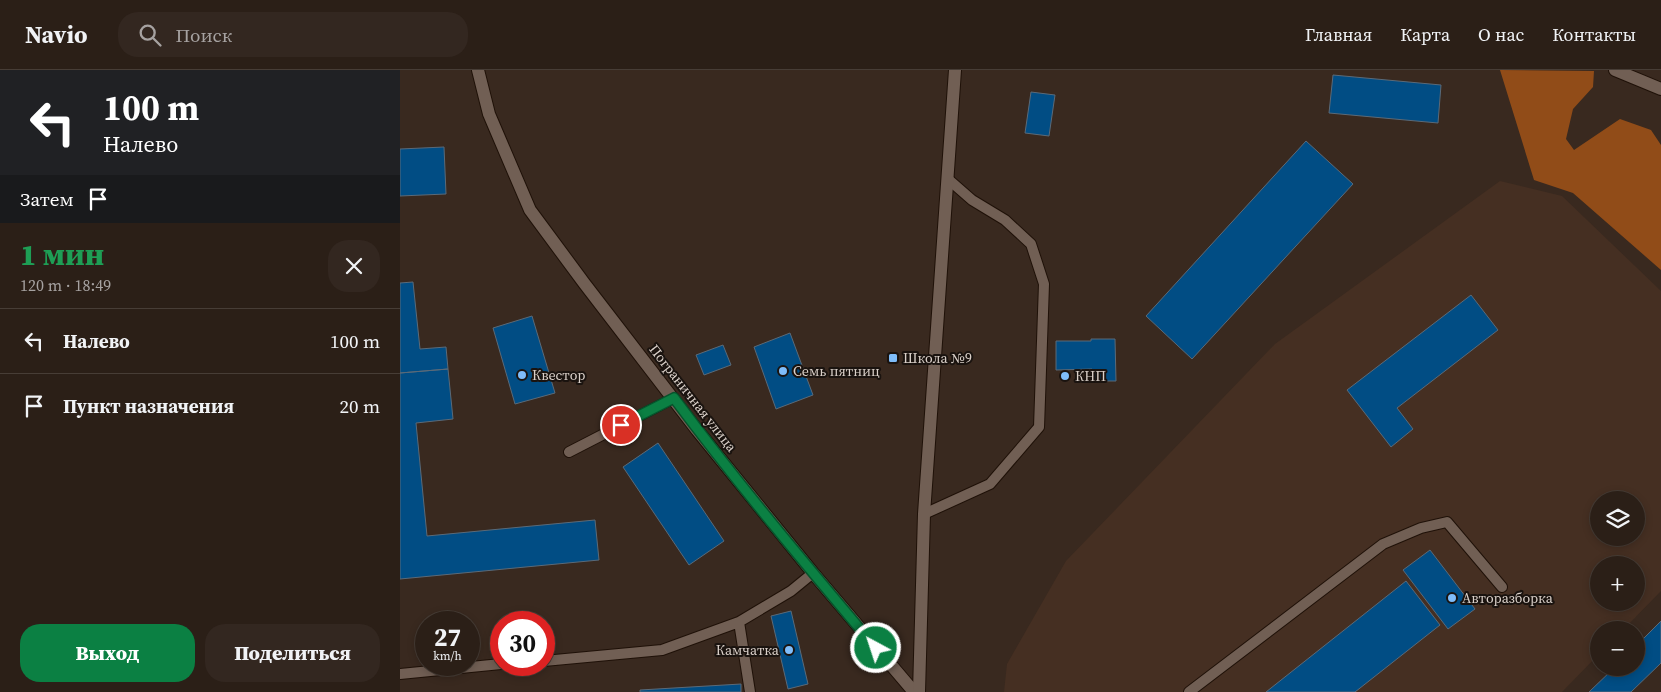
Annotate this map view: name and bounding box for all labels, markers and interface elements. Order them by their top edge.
search box [118,12,468,57]
text: Navio [25,18,88,51]
icon: search [136,21,164,49]
text: Поиск [176,22,232,48]
text: Главная [1305,22,1372,47]
text: Карта [1400,22,1450,47]
text: О нас [1478,22,1524,47]
text: Контакты [1552,22,1636,47]
text: 100 m [103,84,199,132]
icon: left [20,90,85,155]
text: Налево [103,129,178,159]
icon: arrive [84,185,112,213]
text: Затем [20,186,74,212]
text: 1 мин [20,234,104,275]
button: close [328,240,380,292]
text: 120 m · 18:49 [20,274,111,296]
icon: left [20,327,48,355]
text: Налево [63,328,130,354]
text: 100 m [330,328,380,354]
street label: Пограничная улица [645,340,742,457]
place label: Школа №9 [903,348,972,368]
marker: Школа №9 [887,352,899,364]
place label: Семь пятниц [793,361,880,381]
place label: Квестор [532,365,585,385]
marker: Семь пятниц [777,365,789,377]
place label: КНП [1075,366,1106,386]
marker: Квестор [516,369,528,381]
marker: КНП [1059,370,1071,382]
icon: arrive [20,392,48,420]
text: Пункт назначения [63,393,234,419]
text: 20 m [339,393,380,419]
pin [600,404,642,446]
icon: arrive [607,411,635,439]
map controls [1590,491,1645,676]
button: layers [1590,491,1645,546]
button: + [1590,556,1645,611]
place label: Авторазборка [1462,588,1554,608]
marker: Авторазборка [1446,592,1458,604]
speed limit sign: 30 [490,611,555,676]
text: 27 [434,620,461,654]
position arrow [849,621,901,673]
button: − [1590,621,1645,676]
button: Выход [20,624,195,682]
button: Поделиться [205,624,380,682]
place label: Камчатка [716,640,780,660]
marker: Камчатка [783,644,795,656]
text: km/h [433,648,462,664]

